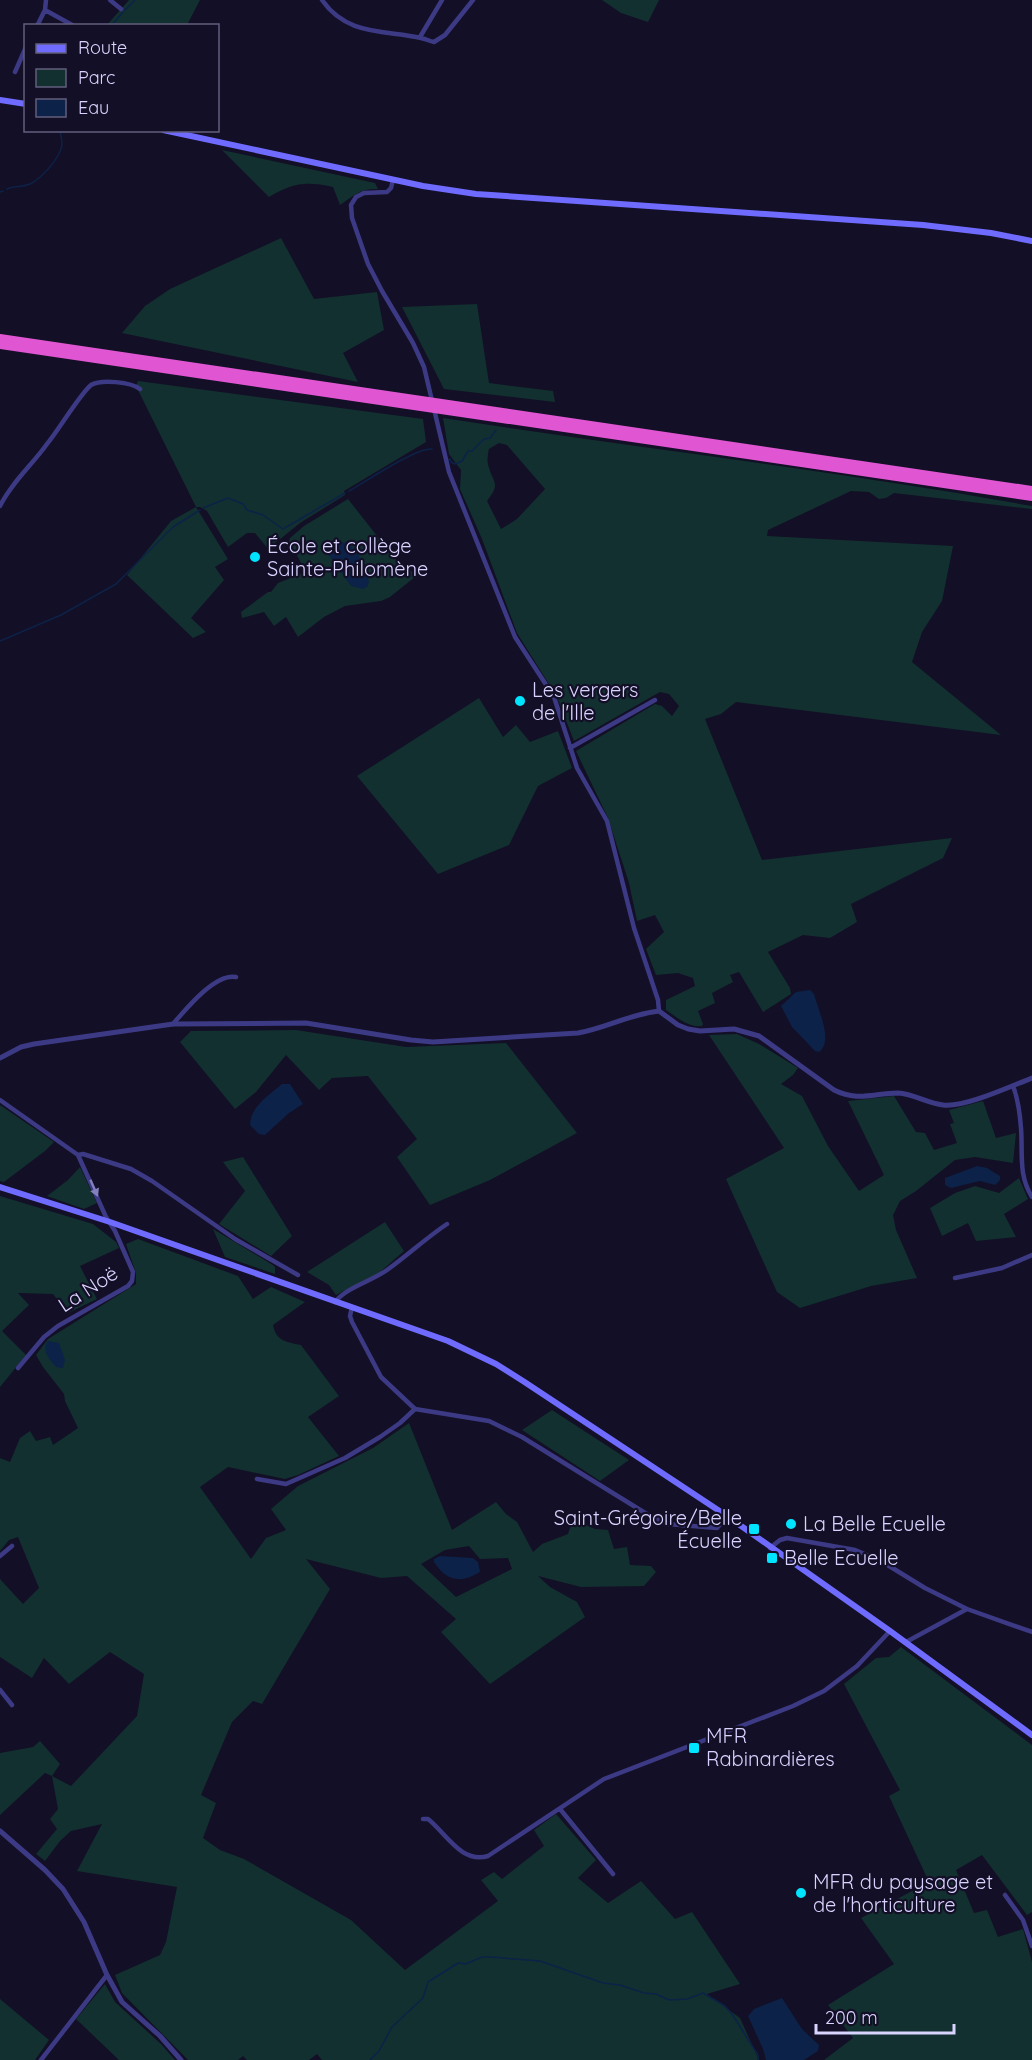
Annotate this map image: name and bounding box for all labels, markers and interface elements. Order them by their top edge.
legend [24,24,219,132]
text: Route [78,36,127,59]
text: Parc [78,66,115,89]
text: Eau [78,96,109,119]
place label: École et collège Sainte-Philomène [267,533,428,581]
marker: École et collège Sainte-Philomène [248,550,262,564]
place label: Les vergers de l'Ille [532,677,638,725]
marker: Les vergers de l'Ille [513,694,527,708]
one-way arrow [90,1180,99,1197]
street label: La Noë [53,1260,122,1317]
place label: Saint-Grégoire/Belle Écuelle [554,1505,742,1553]
place label: La Belle Ecuelle [803,1511,946,1536]
marker: La Belle Ecuelle [784,1517,798,1531]
marker: Saint-Grégoire/Belle Écuelle [747,1522,761,1536]
place label: Belle Ecuelle [784,1545,899,1570]
marker: Belle Ecuelle [765,1551,779,1565]
place label: MFR Rabinardières [706,1723,835,1771]
marker: MFR Rabinardières [687,1741,701,1755]
place label: MFR du paysage et de l'horticulture [813,1869,993,1917]
marker: MFR du paysage et de l'horticulture [794,1886,808,1900]
scale bar [816,1997,954,2035]
text: 200 m [825,2006,878,2029]

